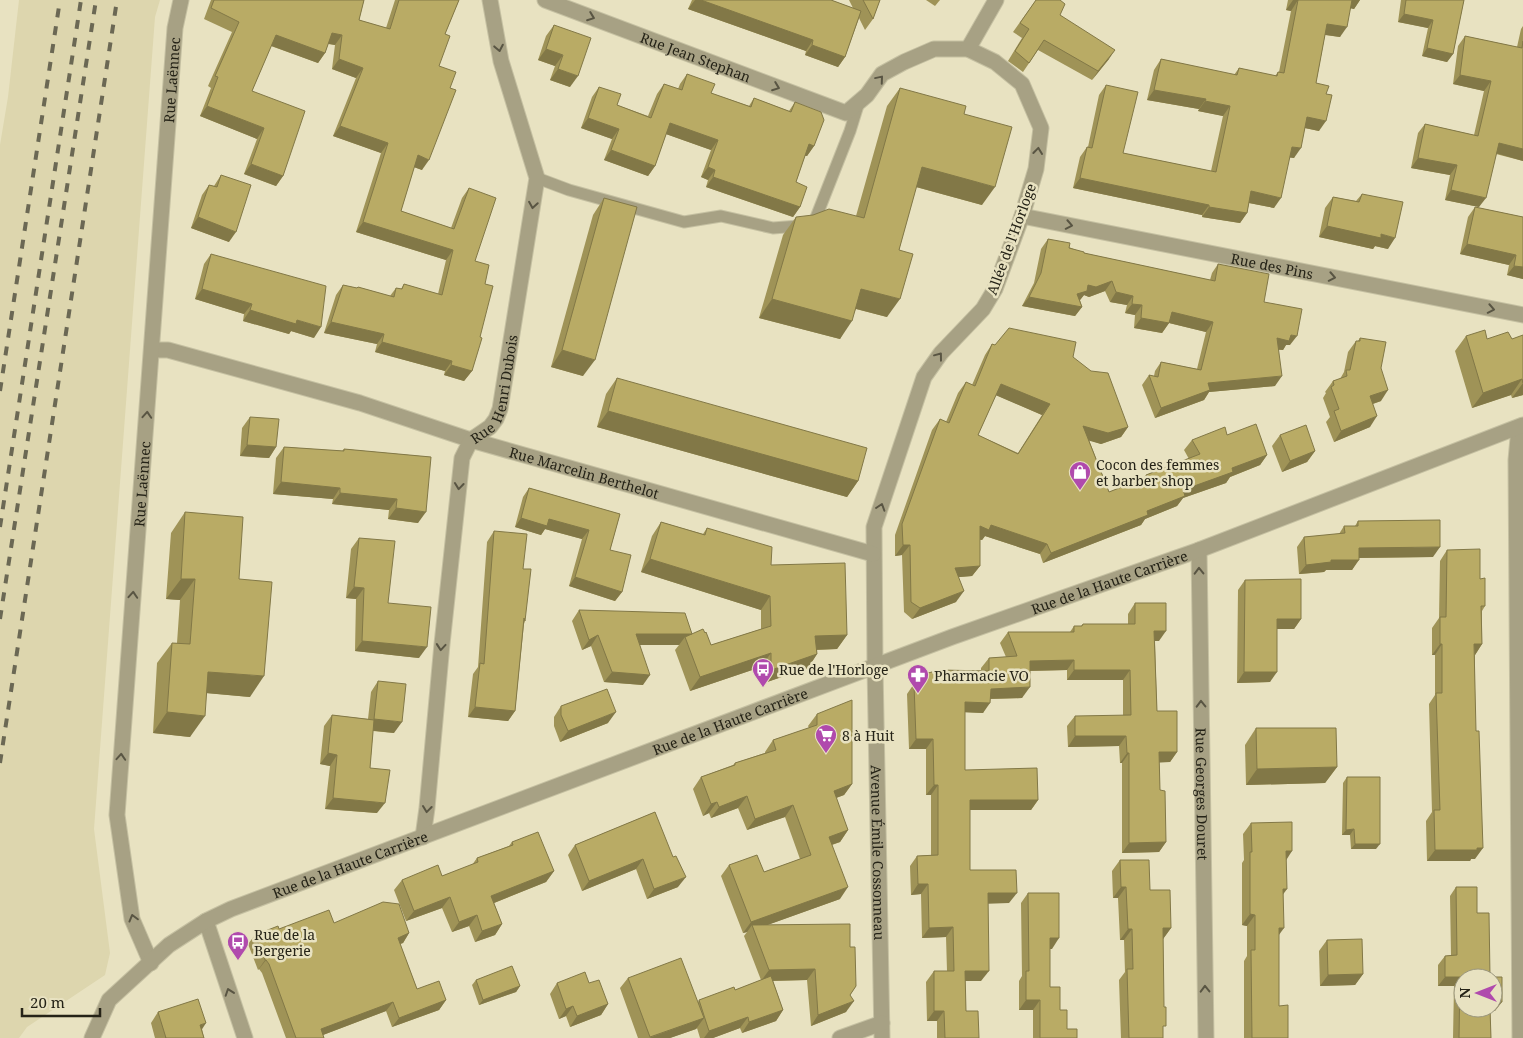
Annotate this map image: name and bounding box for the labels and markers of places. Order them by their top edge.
place label: Cocon des femmes et barber shop [1096,455,1219,490]
shop icon: Cocon des femmes et barber shop [1068,460,1092,491]
bus stop icon: Rue de l'Horloge [751,657,775,688]
place label: Rue de l'Horloge [779,660,889,679]
pharmacy icon: Pharmacie VO [906,663,930,694]
place label: Pharmacie VO [934,666,1029,685]
supermarket icon: 8 à Huit [814,723,838,754]
place label: 8 à Huit [842,726,894,745]
place label: Rue de la Bergerie [254,925,315,960]
bus stop icon: Rue de la Bergerie [226,930,250,961]

